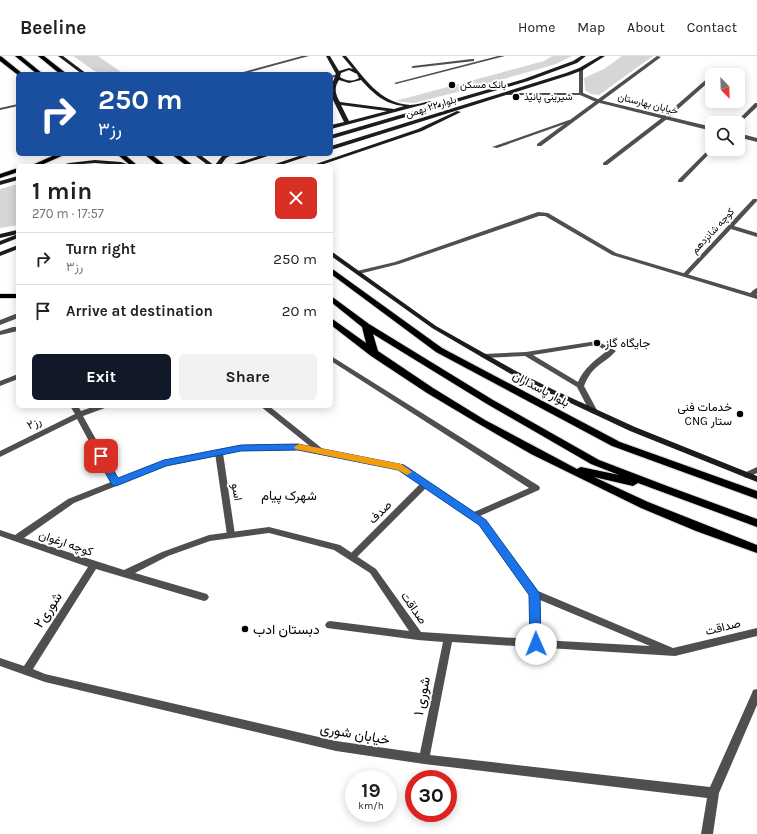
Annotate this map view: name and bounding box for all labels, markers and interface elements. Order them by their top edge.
text: Beeline [20,17,86,39]
text: Home [518,19,555,36]
text: Map [577,19,605,36]
text: About [627,19,665,36]
text: Contact [687,19,737,36]
north arrow [705,68,745,108]
map controls [705,68,745,156]
place label: بانک مسکن [460,79,506,91]
marker: بانک مسکن [447,80,457,90]
text: 250 m [98,83,183,116]
icon: right [32,88,84,140]
place label: شیرینی پانیذ [524,91,573,104]
street label: خیابان بهارستان [616,91,680,117]
marker: شیرینی پانیذ [511,92,521,102]
street label: بلوار ۲۲ بهمن [404,94,458,120]
button: search [705,116,745,156]
text: رز۳ [98,118,122,140]
text: 1 min [32,177,92,205]
button: close [275,177,317,219]
street label: کوچه شانزدهم [689,205,738,257]
text: 270 m · 17:57 [32,206,104,221]
text: Turn right [66,240,136,258]
icon: right [32,248,54,270]
text: 250 m [273,250,317,268]
text: رز۳ [66,259,83,274]
icon: arrive [32,300,54,322]
text: Arrive at destination [66,302,213,320]
text: 20 m [282,302,317,320]
place label: جایگاه گاز [604,336,650,351]
marker: جایگاه گاز [592,338,602,348]
button: Exit [32,354,171,400]
button: Share [179,354,317,400]
street label: بلوار پاسداران [510,368,572,411]
place label: خدمات فنی‌ CNG ستار [677,400,732,429]
marker: خدمات فنی‌ CNG ستار [735,409,745,419]
street label: رز۲ [24,414,44,433]
pin [84,439,118,473]
icon: arrive [90,445,112,467]
street label: اسو [228,482,245,502]
district label: شهرک پیام [261,488,317,505]
street label: صدف [366,498,394,526]
street label: کوچه ارغوان [37,527,95,560]
street label: شوری۲ [30,589,66,631]
street label: صداقت [398,589,430,627]
street label: صداقت [704,616,742,638]
place label: دبستان ادب [253,621,320,638]
position arrow [515,623,557,665]
marker: دبستان ادب [240,624,250,634]
street label: شوری ۱ [410,675,434,717]
street label: خیابان شوری [319,719,391,749]
speed limit sign: 30 [405,770,457,822]
text: 19 [361,779,381,802]
text: km/h [358,800,384,812]

